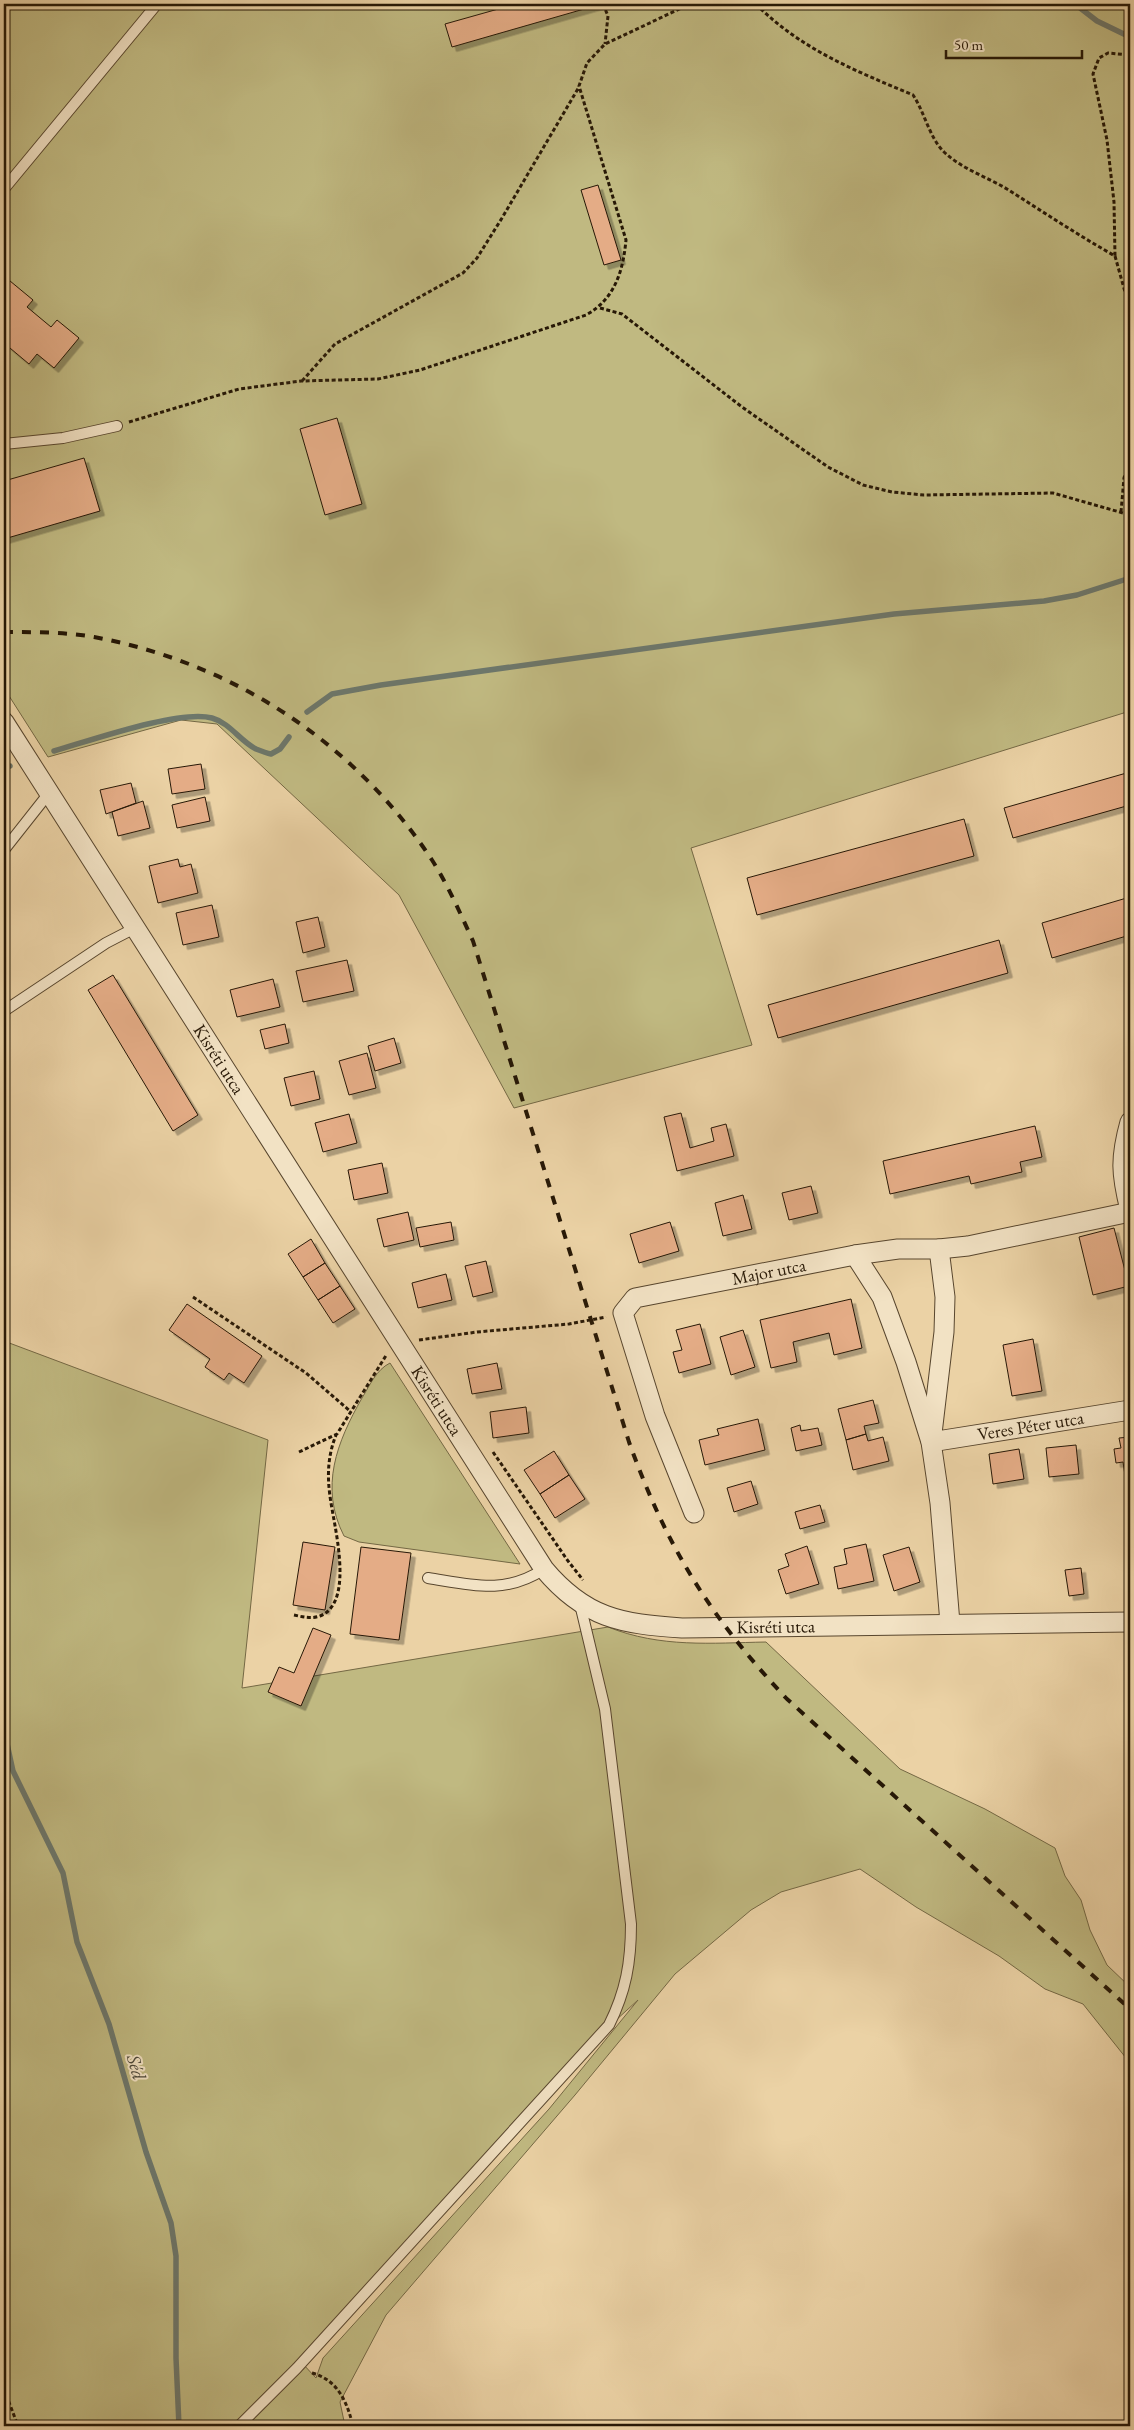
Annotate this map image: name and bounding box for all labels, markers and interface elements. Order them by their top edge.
scale bar [946,28,1083,60]
text: 50 m [954,35,983,54]
street label: Kisréti utca [189,1020,251,1099]
street label: Major utca [730,1253,809,1290]
street label: Kisréti utca [406,1361,468,1441]
street label: Veres Péter utca [976,1405,1086,1445]
street label: Kisréti utca [736,1614,816,1638]
water label: Séd [121,2051,152,2083]

